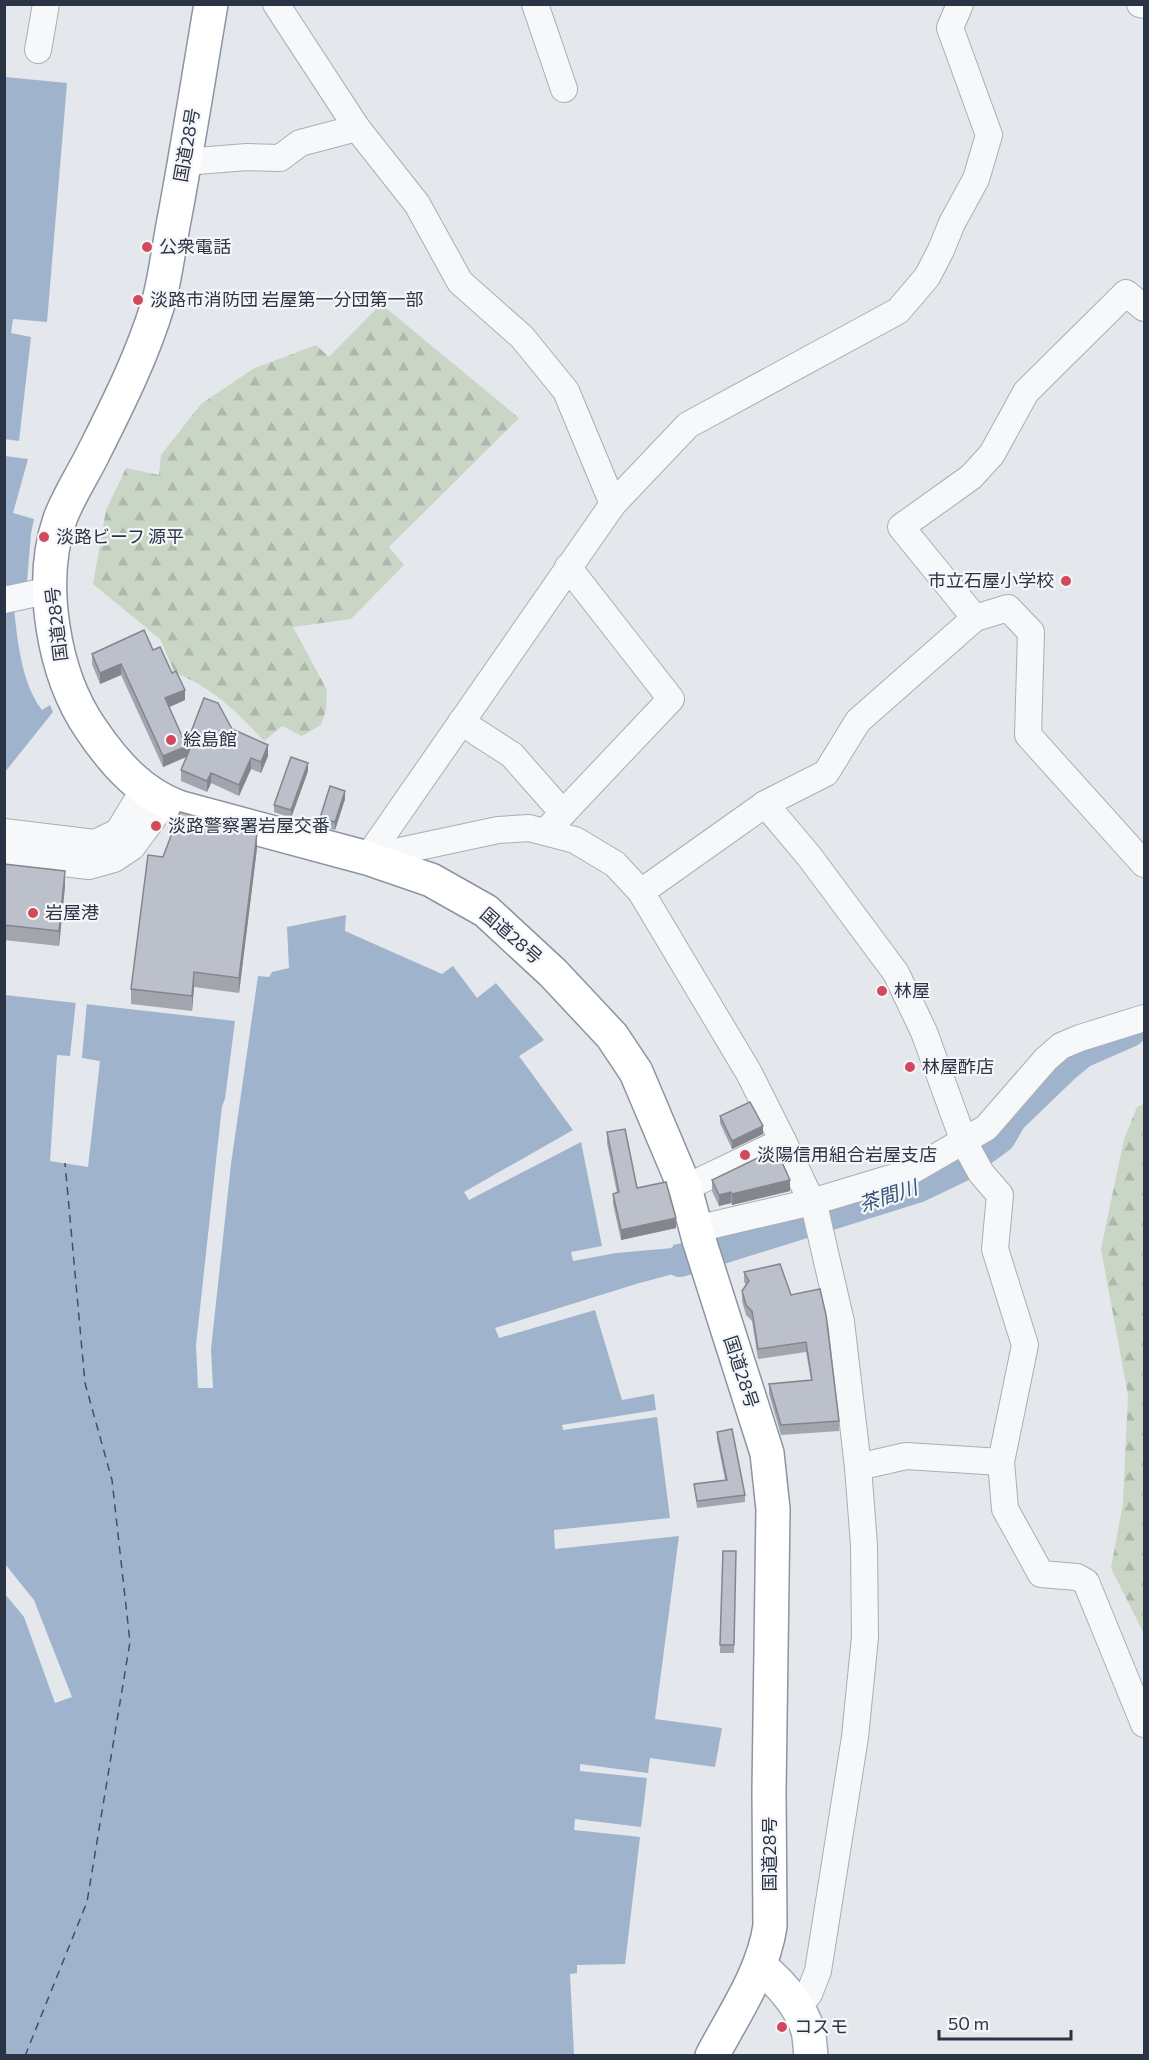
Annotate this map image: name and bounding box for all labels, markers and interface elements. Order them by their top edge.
street label: 国道28号 [169,106,203,184]
place label: 公衆電話 [159,235,231,257]
marker: 公衆電話 [140,240,154,254]
place label: 淡路市消防団 岩屋第一分団第一部 [150,288,423,310]
marker: 淡路市消防団 岩屋第一分団第一部 [131,293,145,307]
place label: 淡路ビーフ 源平 [56,525,184,547]
marker: 淡路ビーフ 源平 [37,530,51,544]
place label: 市立石屋小学校 [928,569,1054,591]
marker: 市立石屋小学校 [1059,574,1073,588]
street label: 国道28号 [41,586,71,663]
place label: 絵島館 [183,728,237,750]
marker: 絵島館 [164,733,178,747]
place label: 淡路警察署岩屋交番 [168,814,330,836]
marker: 淡路警察署岩屋交番 [149,819,163,833]
place label: 岩屋港 [45,901,99,923]
street label: 国道28号 [476,902,547,968]
marker: 岩屋港 [26,906,40,920]
place label: 林屋 [894,979,930,1001]
marker: 林屋 [875,984,889,998]
place label: 林屋酢店 [922,1055,994,1077]
marker: 林屋酢店 [903,1060,917,1074]
place label: 淡陽信用組合岩屋支店 [757,1143,937,1165]
marker: 淡陽信用組合岩屋支店 [738,1148,752,1162]
water label: 茶間川 [855,1174,922,1216]
street label: 国道28号 [720,1333,764,1411]
street label: 国道28号 [758,1817,780,1891]
scale bar [939,2003,1071,2041]
text: 50 m [948,2012,989,2034]
place label: コスモ [794,2015,848,2037]
marker: コスモ [775,2020,789,2034]

